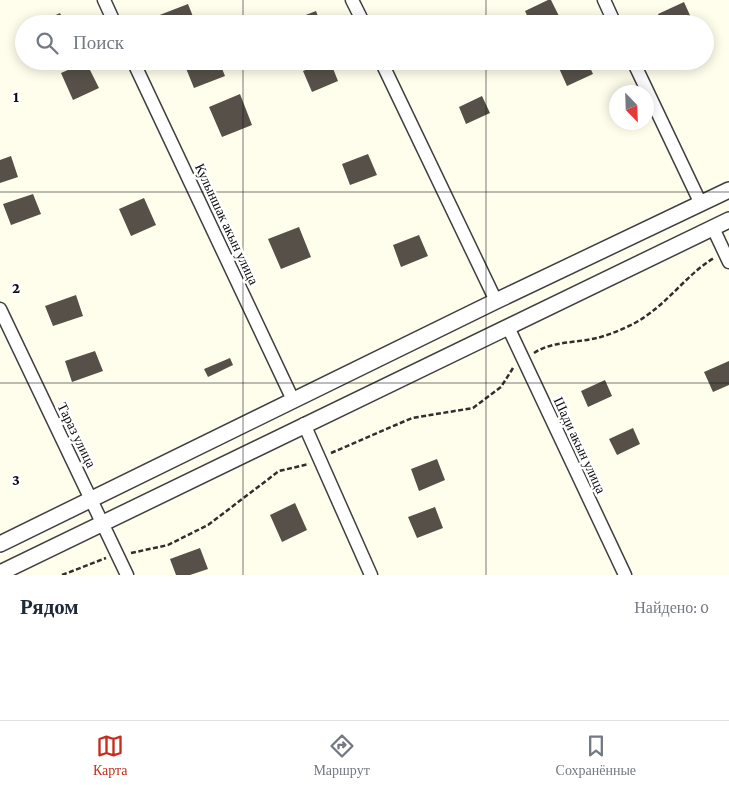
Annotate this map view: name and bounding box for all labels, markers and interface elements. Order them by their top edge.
search box [15,15,714,70]
icon: search [33,29,61,57]
text: Поиск [73,32,124,53]
north arrow [609,85,654,130]
text: 1 [13,88,19,105]
street label: Кулыншак акын улица [192,161,262,288]
text: 2 [12,279,20,296]
street label: Шади акын улица [551,394,610,497]
street label: Тараз улица [54,400,100,471]
text: 3 [12,471,20,488]
text: Рядом [20,595,79,619]
text: Найдено: 0 [634,599,709,616]
tab: Карта [93,732,128,779]
tab: Маршрут [313,732,370,779]
tab: Сохранённые [556,732,636,779]

